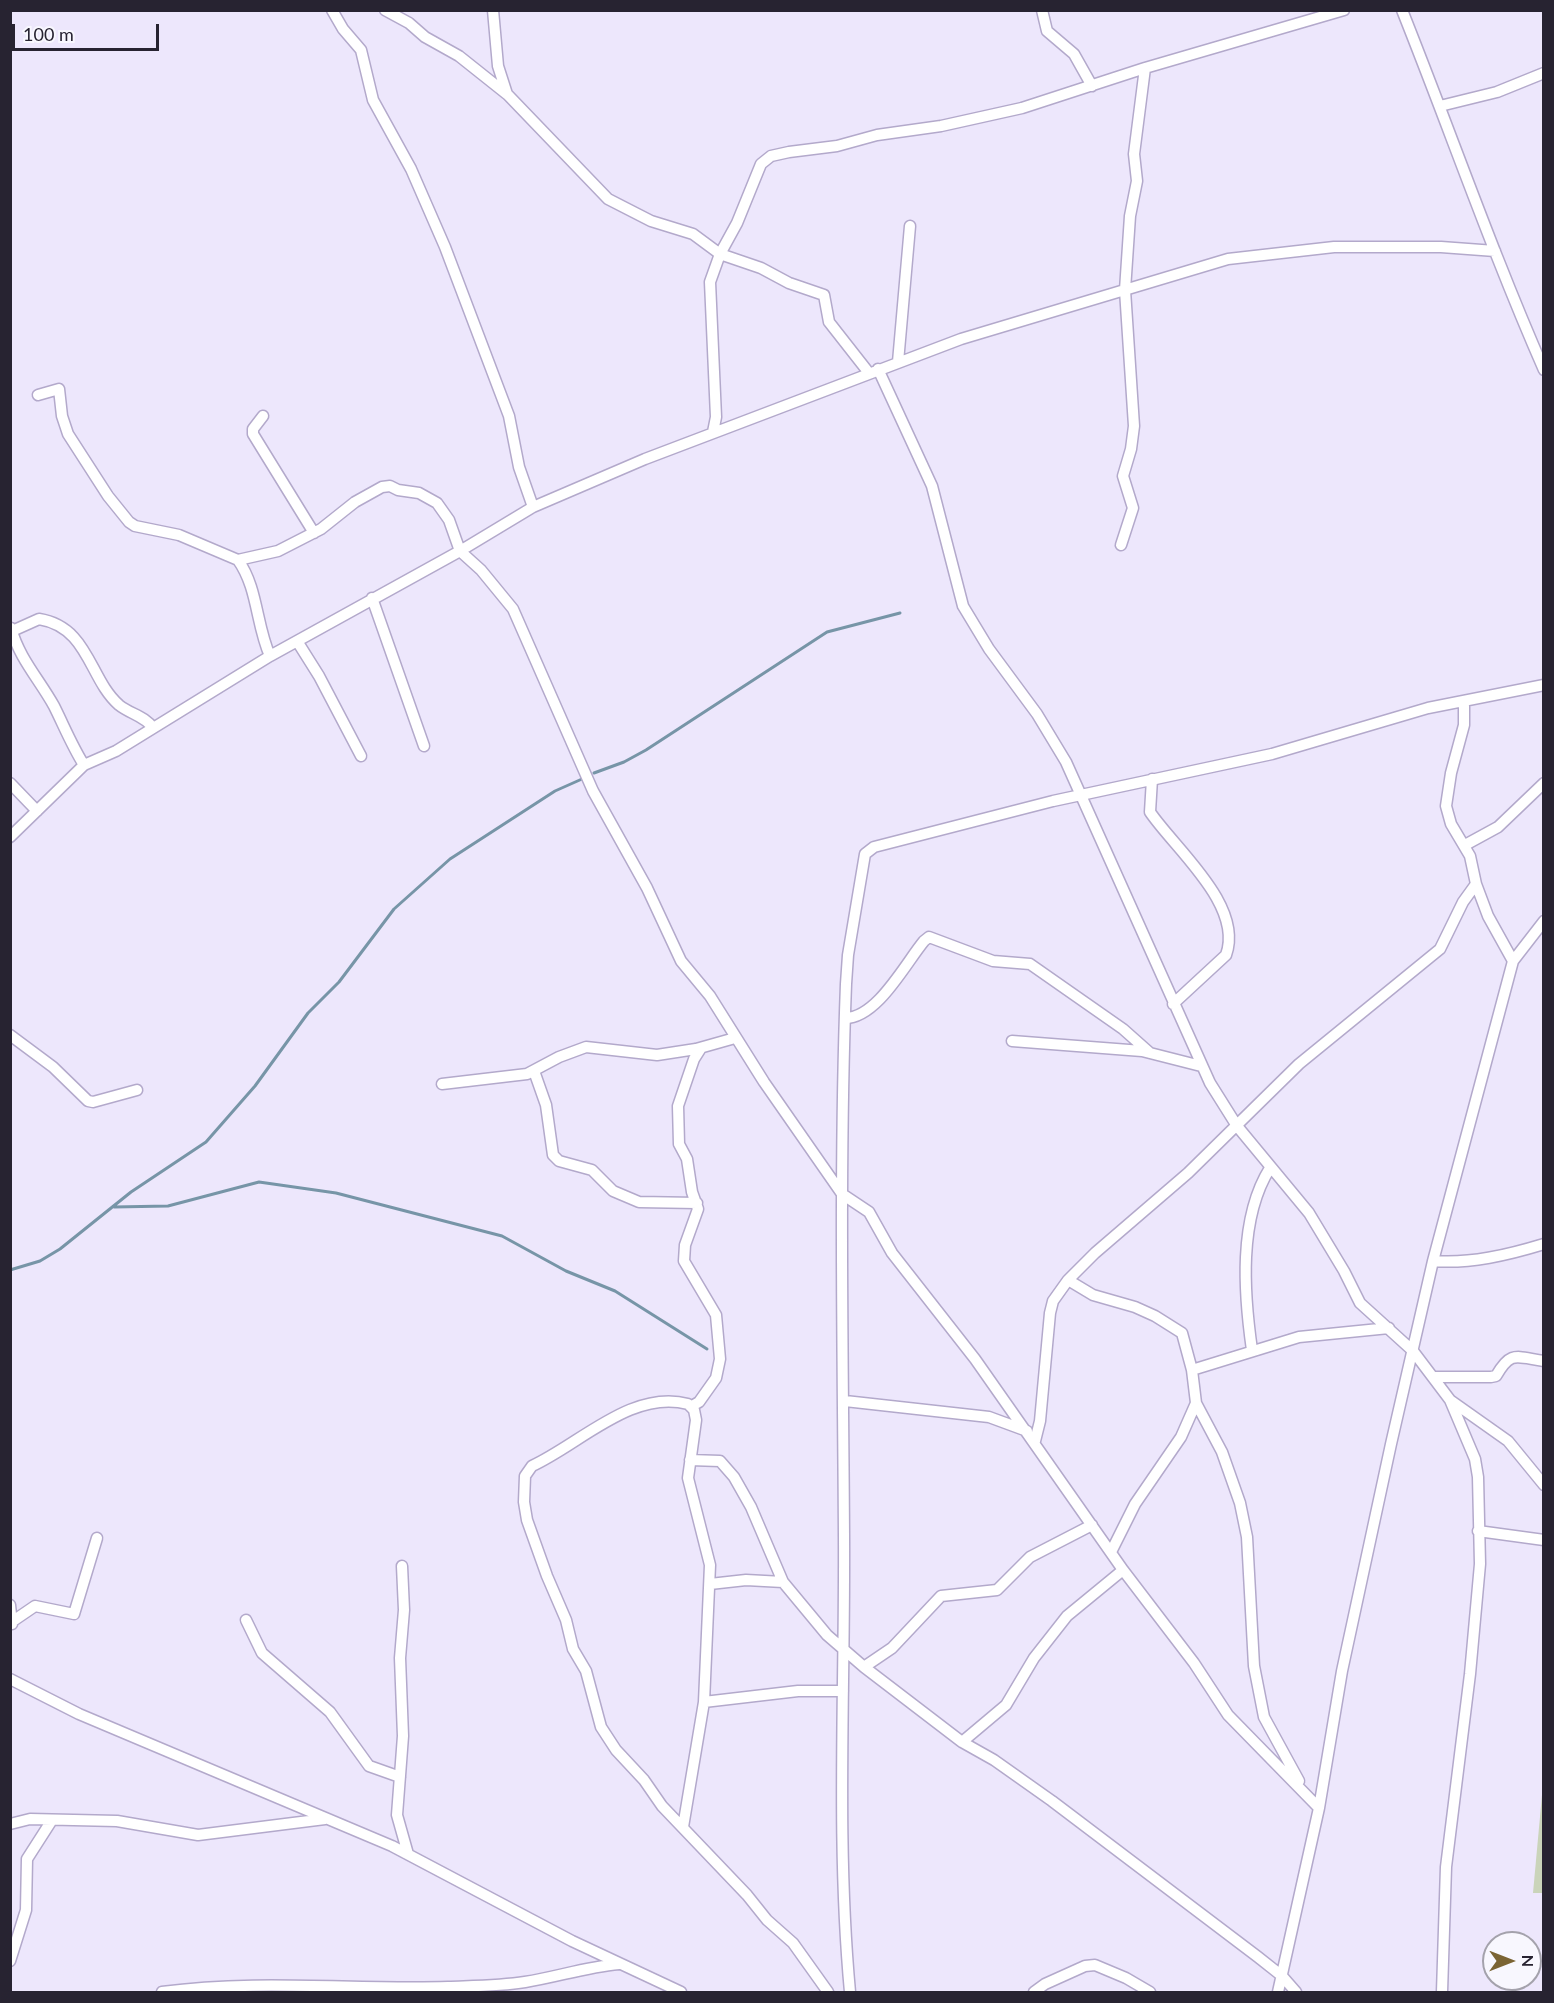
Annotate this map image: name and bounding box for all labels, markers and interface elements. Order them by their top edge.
scale bar [15,12,162,50]
text: 100 m [23,23,74,45]
north arrow [1482,1931,1542,1991]
text: N [1519,1955,1538,1967]

